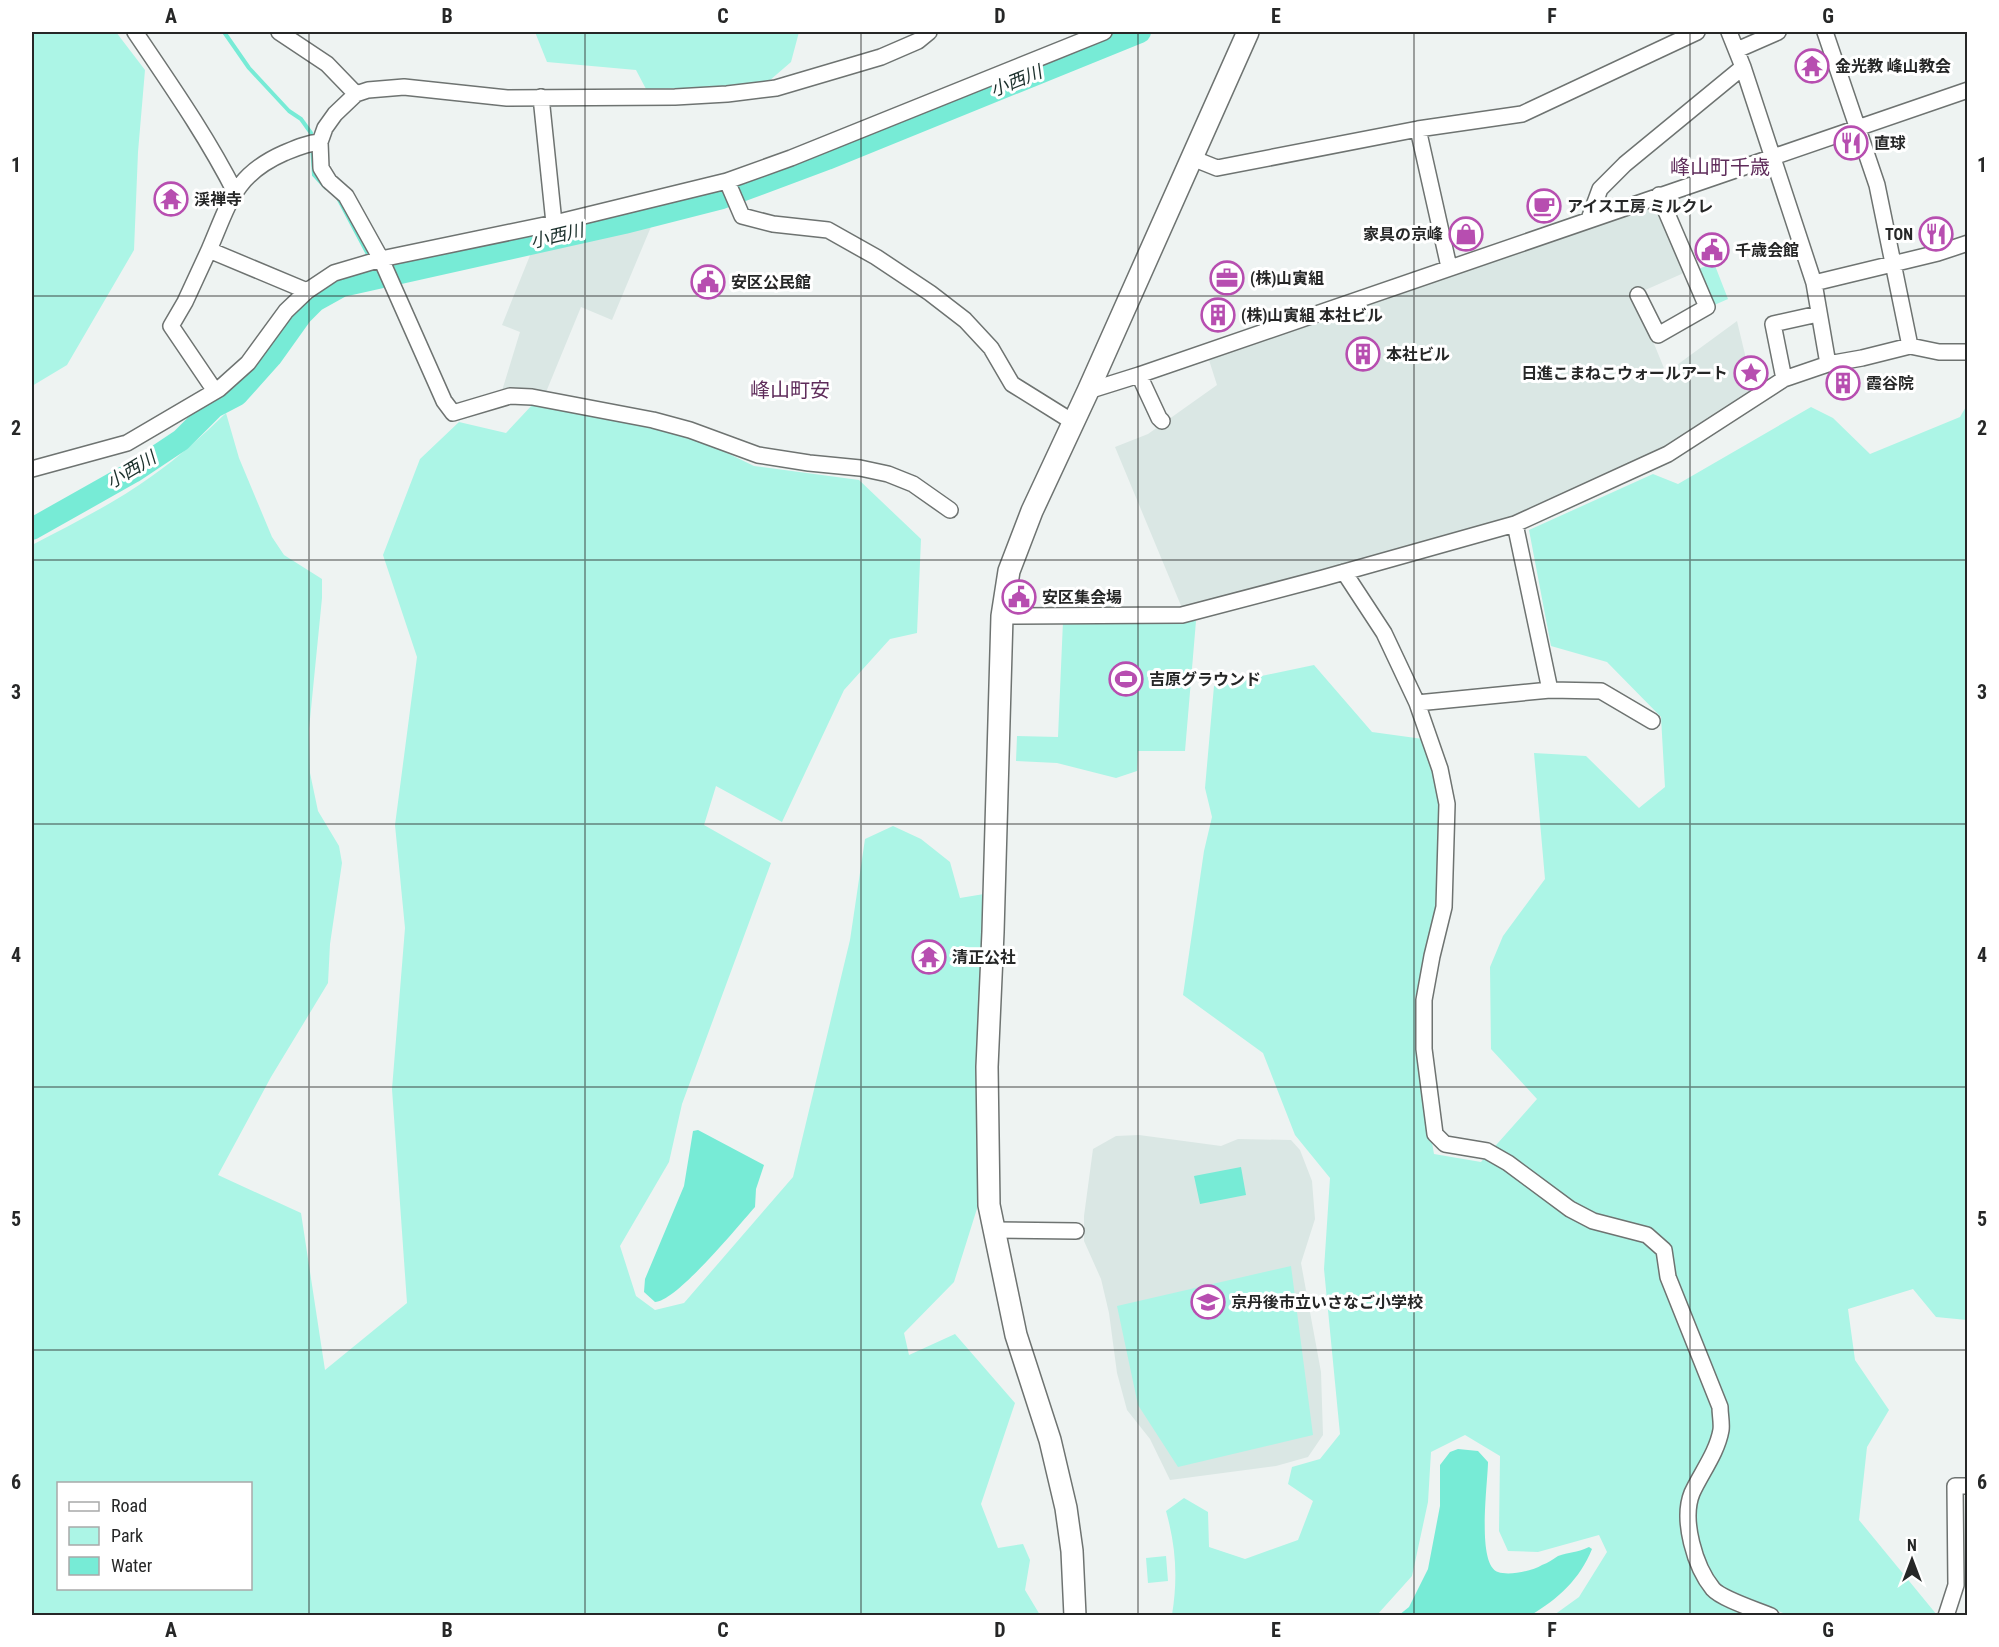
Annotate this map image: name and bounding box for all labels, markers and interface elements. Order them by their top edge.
text: A [165,4,177,28]
text: B [441,4,453,28]
text: C [717,4,729,28]
text: D [994,4,1006,28]
text: E [1271,4,1281,28]
text: F [1547,4,1557,28]
text: G [1822,4,1834,28]
temple icon: 金光教 峰山教会 [1794,48,1830,84]
place label: 金光教 峰山教会 [1835,57,1951,76]
water label: 小西川 [987,60,1047,100]
restaurant icon: 直球 [1833,125,1869,161]
place label: 直球 [1874,134,1906,153]
text: 1 [11,153,21,177]
text: 1 [1977,153,1987,177]
district label: 峰山町千歳 [1670,155,1770,179]
temple icon: 渓禅寺 [153,181,189,217]
cafe icon: アイス工房 ミルクレ [1526,188,1562,224]
place label: 渓禅寺 [194,190,242,209]
place label: アイス工房 ミルクレ [1567,197,1713,216]
shop icon: 家具の京峰 [1448,216,1484,252]
restaurant icon: TON [1918,216,1954,252]
water label: 小西川 [528,219,588,252]
place label: 家具の京峰 [1363,225,1443,244]
place label: TON [1885,225,1913,244]
public building icon: 千歳会館 [1694,232,1730,268]
place label: 千歳会館 [1735,241,1799,260]
office icon: (株)山寅組 [1209,260,1245,296]
public building icon: 安区公民館 [690,264,726,300]
place label: (株)山寅組 [1250,269,1324,288]
place label: 安区公民館 [731,273,811,292]
building icon: (株)山寅組 本社ビル [1200,297,1236,333]
place label: (株)山寅組 本社ビル [1241,306,1383,325]
building icon: 本社ビル [1345,336,1381,372]
place label: 本社ビル [1386,345,1450,364]
place icon: 日進こまねこウォールアート [1733,355,1769,391]
place label: 日進こまねこウォールアート [1521,364,1728,383]
building icon: 霞谷院 [1825,365,1861,401]
place label: 霞谷院 [1866,374,1914,393]
district label: 峰山町安 [750,378,830,402]
text: 2 [11,416,21,440]
text: 2 [1977,416,1987,440]
water label: 小西川 [102,446,161,492]
public building icon: 安区集会場 [1001,579,1037,615]
place label: 安区集会場 [1042,588,1122,607]
sports icon: 吉原グラウンド [1108,661,1144,697]
place label: 吉原グラウンド [1149,670,1261,689]
text: 3 [11,680,21,704]
text: 3 [1977,680,1987,704]
temple icon: 清正公社 [911,939,947,975]
text: 4 [11,943,21,967]
text: 4 [1977,943,1987,967]
place label: 清正公社 [952,948,1016,967]
text: 5 [11,1207,21,1231]
text: 5 [1977,1207,1987,1231]
school or university icon: 京丹後市立いさなご小学校 [1190,1284,1226,1320]
place label: 京丹後市立いさなご小学校 [1231,1293,1423,1312]
text: 6 [11,1470,21,1494]
text: 6 [1977,1470,1987,1494]
legend [57,1482,252,1590]
text: Road [111,1495,147,1516]
text: Park [111,1525,143,1546]
north arrow [1882,1530,1942,1590]
text: N [1907,1536,1917,1555]
text: Water [111,1555,153,1576]
text: A [165,1618,177,1642]
text: B [441,1618,453,1642]
text: C [717,1618,729,1642]
text: D [994,1618,1006,1642]
text: E [1271,1618,1281,1642]
text: F [1547,1618,1557,1642]
text: G [1822,1618,1834,1642]

